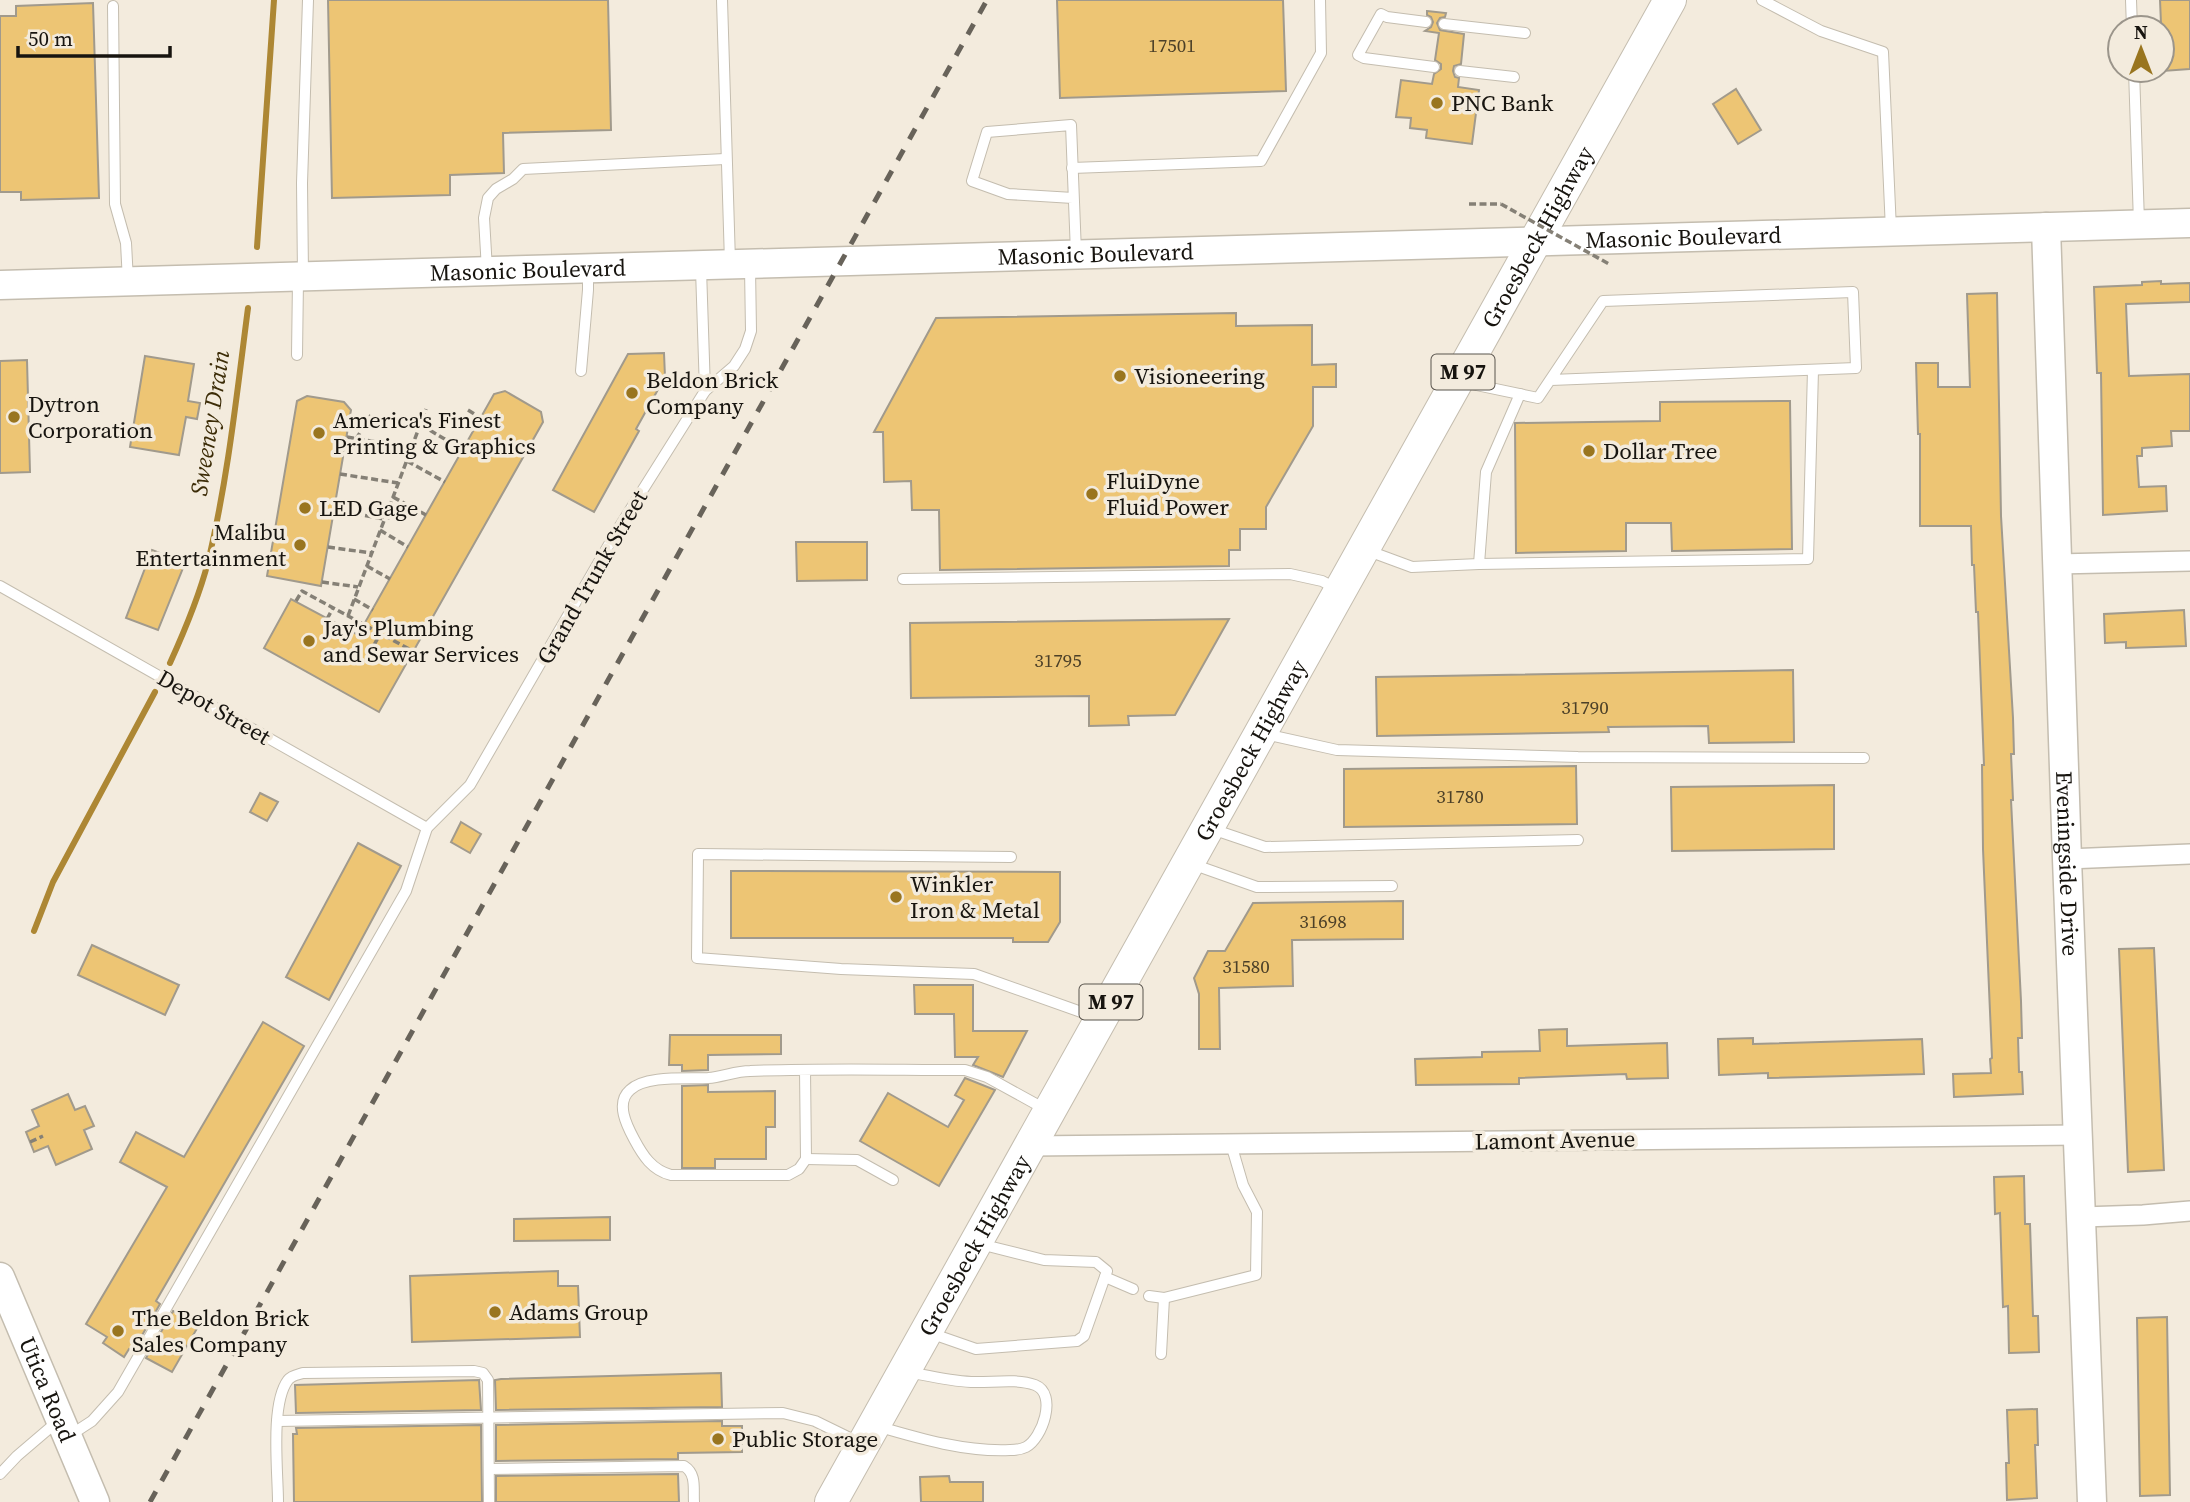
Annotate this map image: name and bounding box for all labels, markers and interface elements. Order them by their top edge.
scale bar [18,14,170,58]
north arrow [2106,14,2176,84]
text: N [2134,19,2148,45]
text: 50 m [28,24,73,53]
house number: 17501 [1148,32,1196,58]
place label: PNC Bank [1451,87,1554,119]
marker: PNC Bank [1429,95,1445,111]
street label: Groesbeck Highway [1474,140,1601,334]
street label: Masonic Boulevard [1585,219,1782,256]
street label: Masonic Boulevard [997,235,1194,273]
street label: Masonic Boulevard [429,251,626,289]
water label: Sweeney Drain [182,347,237,498]
road number: M 97 [1432,354,1494,390]
place label: Visioneering [1134,360,1265,392]
place label: Beldon Brick Company [646,364,779,422]
marker: Visioneering [1112,368,1128,384]
marker: Beldon Brick Company [624,385,640,401]
place label: Dytron Corporation [28,388,153,446]
place label: America's Finest Printing & Graphics [333,404,536,462]
marker: Dytron Corporation [6,409,22,425]
marker: America's Finest Printing & Graphics [311,425,327,441]
place label: Dollar Tree [1603,435,1718,467]
marker: Dollar Tree [1581,443,1597,459]
place label: FluiDyne Fluid Power [1106,465,1229,523]
street label: Grand Trunk Street [529,484,655,670]
marker: FluiDyne Fluid Power [1084,486,1100,502]
place label: LED Gage [319,492,418,524]
marker: LED Gage [297,500,313,516]
place label: Malibu Entertainment [135,516,287,574]
marker: Malibu Entertainment [292,537,308,553]
place label: Jay's Plumbing and Sewar Services [322,612,519,670]
marker: Jay's Plumbing and Sewar Services [301,633,317,649]
house number: 31795 [1034,647,1082,673]
street label: Groesbeck Highway [1187,653,1315,847]
street label: Depot Street [151,662,277,753]
house number: 31790 [1561,694,1609,720]
street label: Eveningside Drive [2048,770,2087,957]
house number: 31780 [1436,783,1484,809]
place label: Winkler Iron & Metal [910,868,1040,926]
marker: Winkler Iron & Metal [888,889,904,905]
house number: 31698 [1299,908,1347,934]
house number: 31580 [1222,953,1270,979]
road number: M 97 [1080,984,1142,1020]
street label: Lamont Avenue [1474,1123,1636,1157]
street label: Groesbeck Highway [911,1148,1038,1342]
place label: Adams Group [509,1296,648,1328]
place label: The Beldon Brick Sales Company [132,1302,310,1360]
marker: Adams Group [487,1304,503,1320]
marker: The Beldon Brick Sales Company [110,1323,126,1339]
street label: Utica Road [11,1332,84,1447]
place label: Public Storage [732,1423,878,1455]
marker: Public Storage [710,1431,726,1447]

